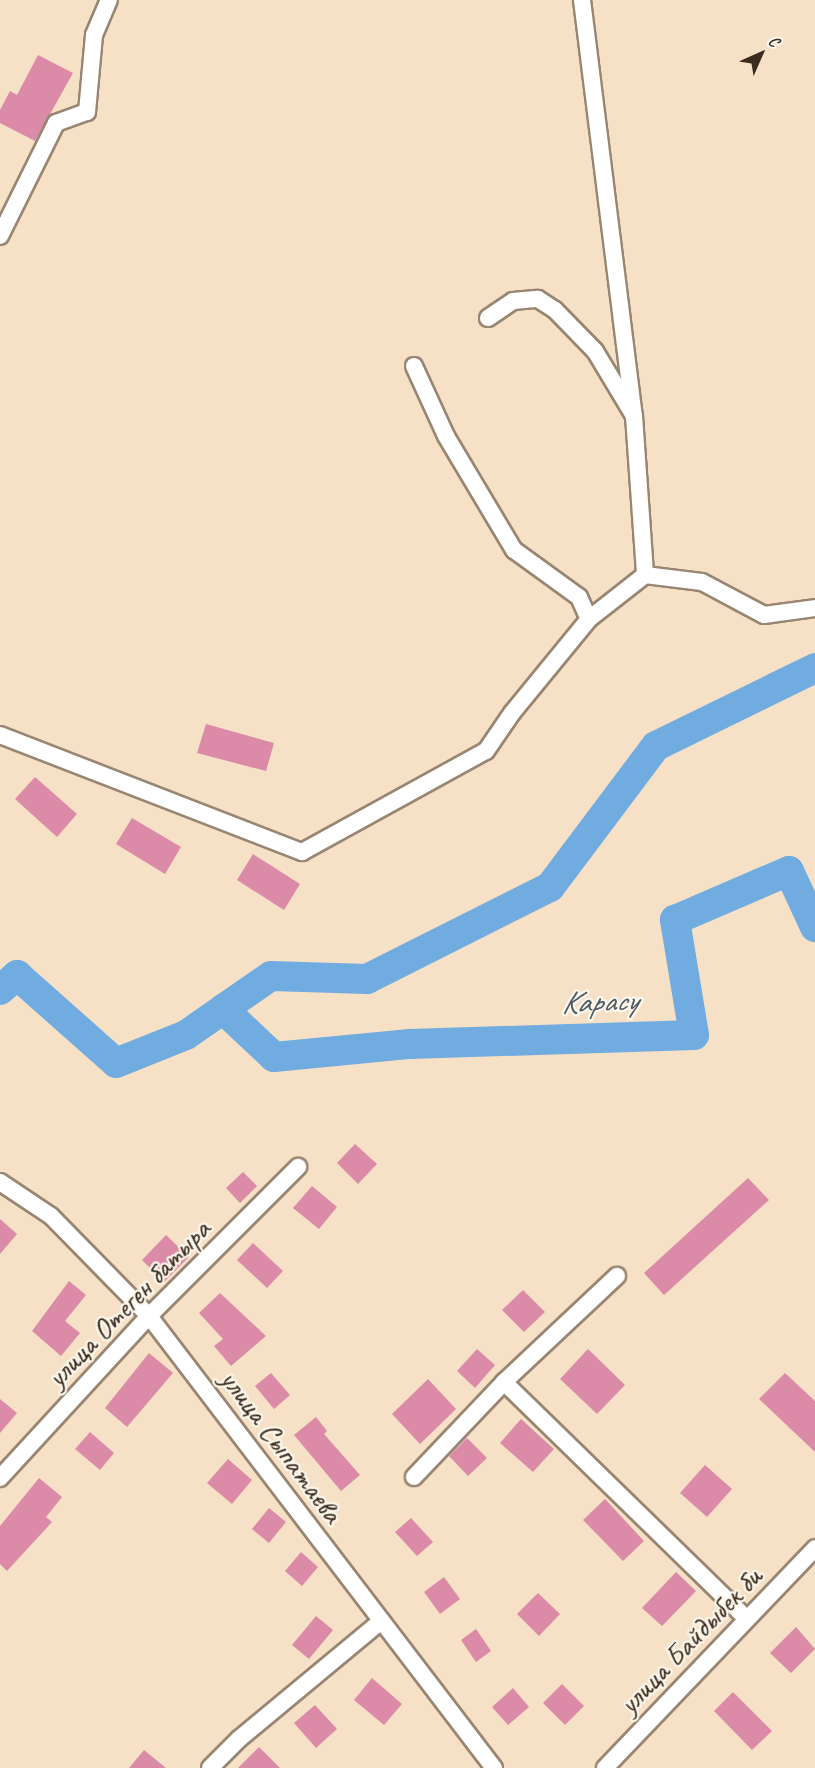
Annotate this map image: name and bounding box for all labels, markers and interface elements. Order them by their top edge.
north arrow [731,24,791,84]
text: С [764,31,784,51]
water label: Карасу [560,981,638,1023]
street label: улица Отеген батыра [37,1210,219,1396]
street label: улица Сыпатаева [213,1362,351,1530]
street label: улица Байдыбек би [611,1559,769,1721]

